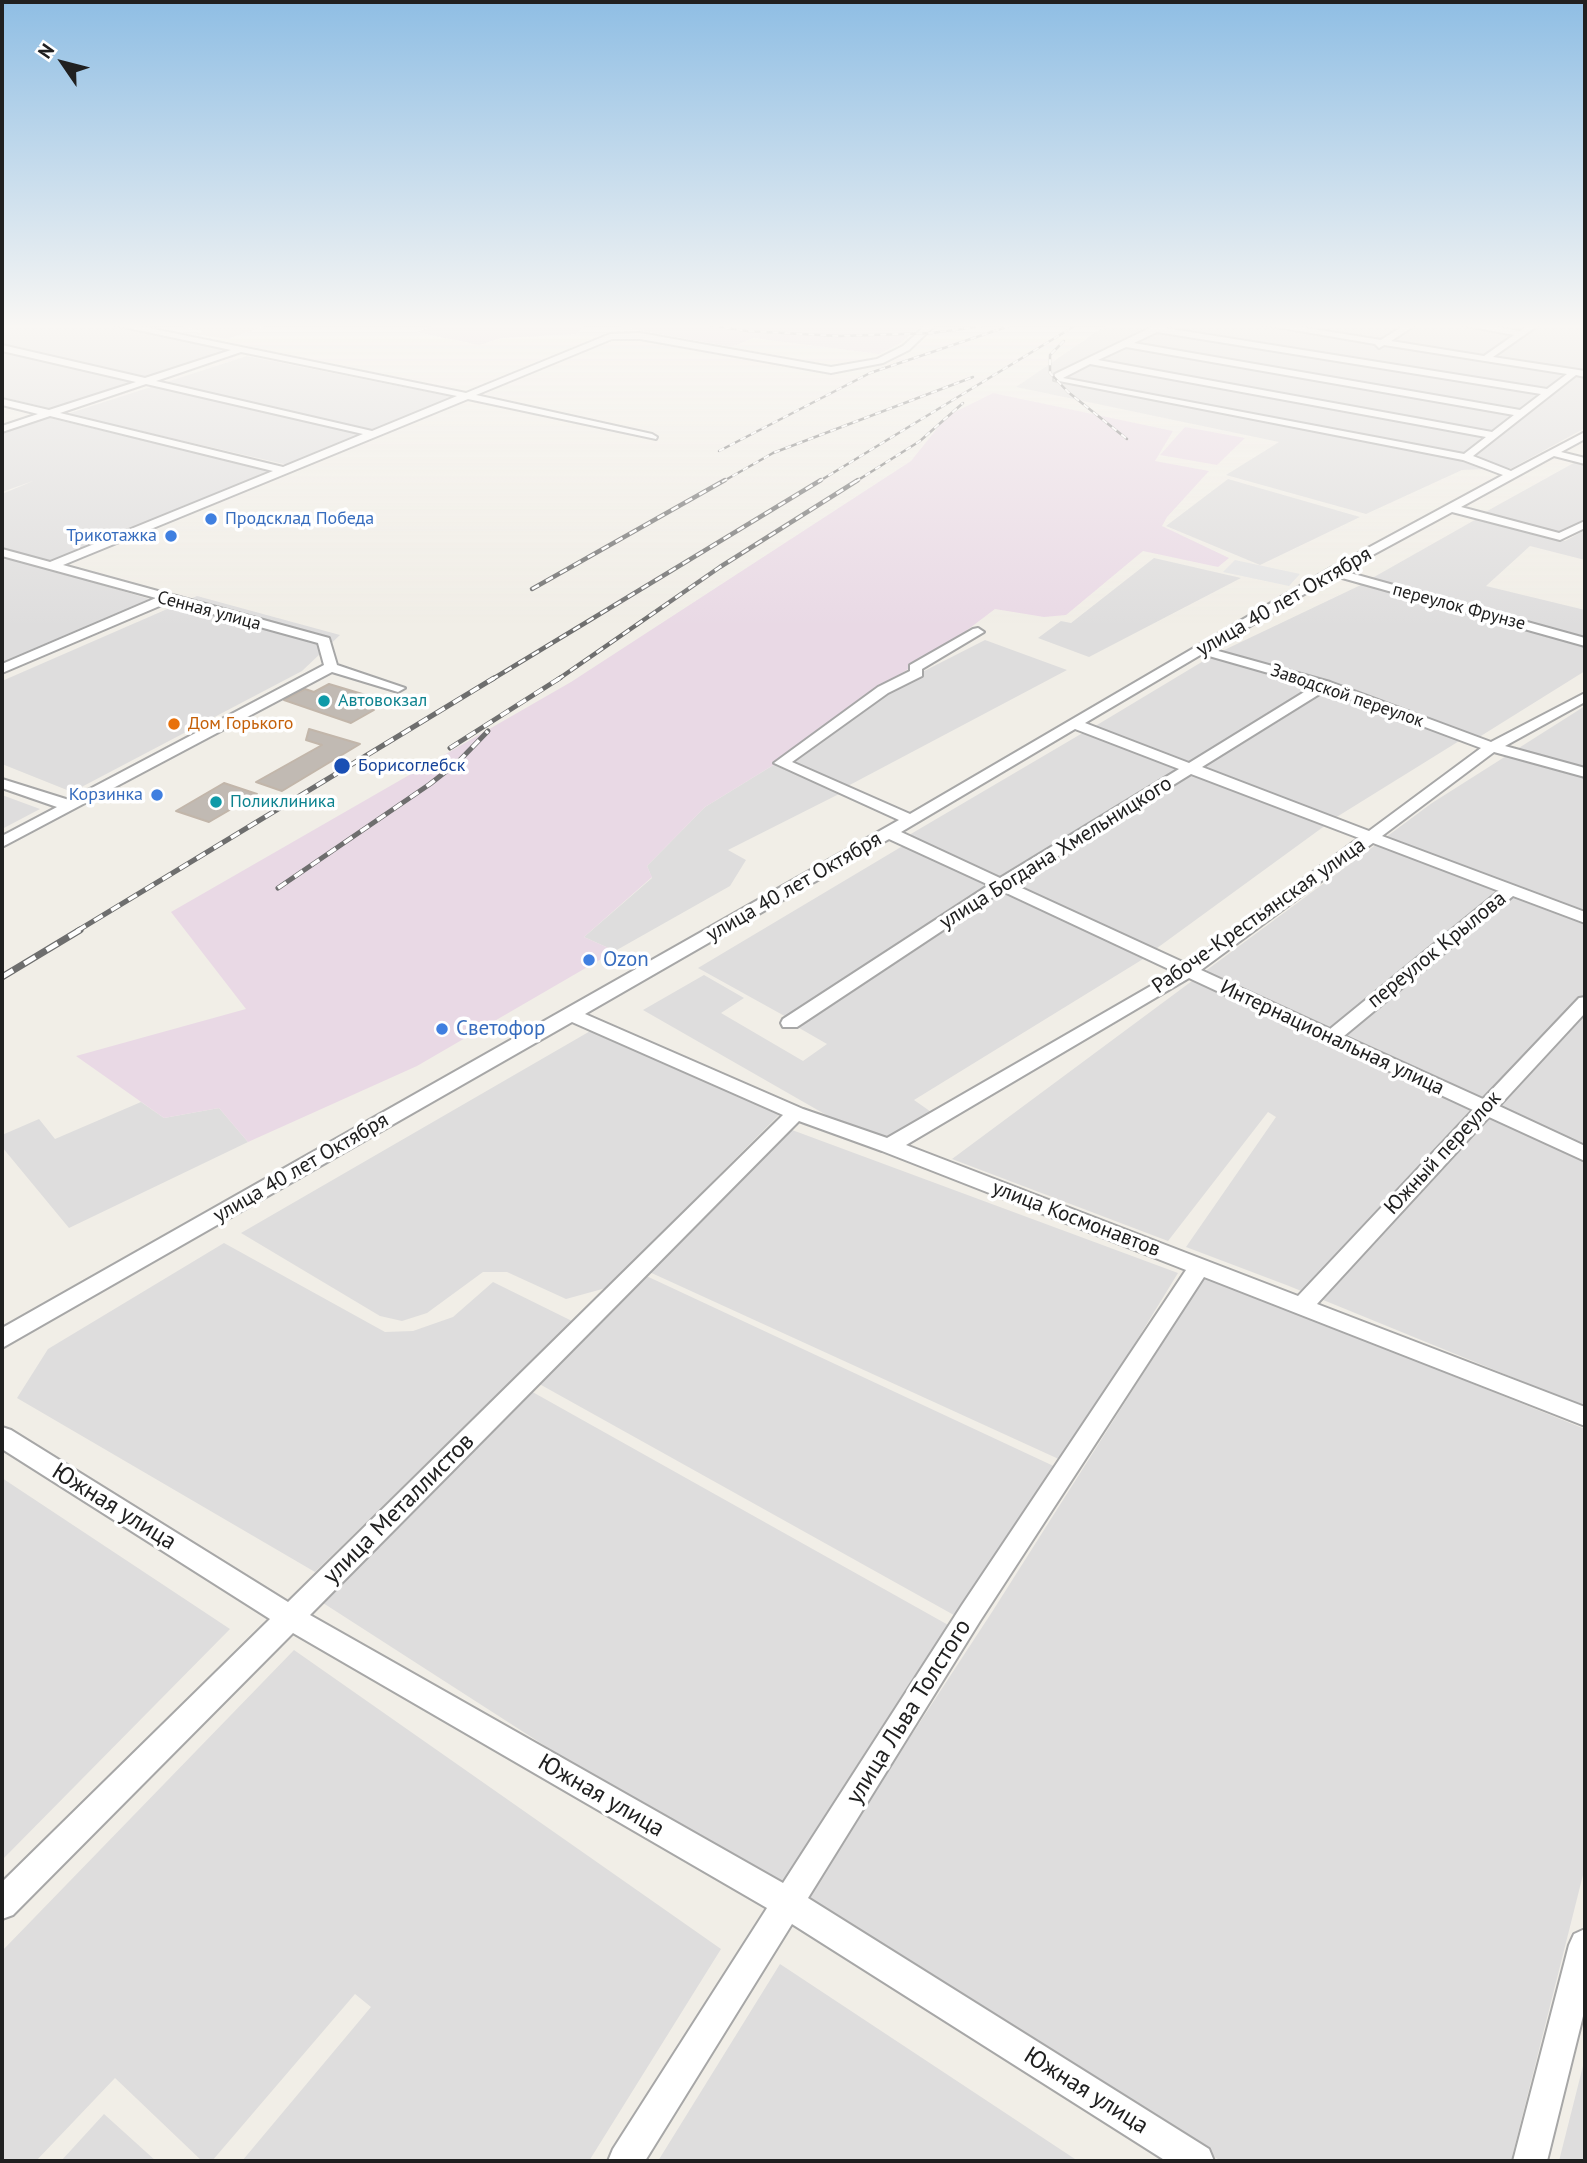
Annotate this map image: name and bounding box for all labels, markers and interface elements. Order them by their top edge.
north arrow [28,28,98,98]
text: N [32,39,59,63]
place label: Продсклад Победа [225,508,374,530]
marker: Продсклад Победа [203,511,219,527]
place label: Трикотажка [66,525,157,547]
marker: Трикотажка [163,528,179,544]
street label: улица 40 лет Октября [1192,542,1376,662]
street label: переулок Фрунзе [1390,579,1528,635]
street label: Сенная улица [155,587,263,635]
street label: Заводской переулок [1268,660,1426,732]
place label: Автовокзал [338,690,427,712]
marker: Автовокзал [316,693,332,709]
place label: Дом Горького [188,713,293,735]
marker: Дом Горького [166,716,182,732]
place label: Борисоглебск [358,755,465,777]
marker: Борисоглебск [332,756,352,776]
street label: улица Богдана Хмельницкого [935,771,1177,935]
place label: Корзинка [69,784,143,806]
marker: Корзинка [149,787,165,803]
place label: Поликлиника [230,791,335,813]
marker: Поликлиника [208,794,224,810]
street label: улица 40 лет Октября [702,827,886,947]
street label: Рабоче-Крестьянская улица [1148,833,1370,999]
street label: переулок Крылова [1363,886,1511,1014]
place label: Ozon [603,947,649,973]
marker: Ozon [581,952,597,968]
street label: Интернациональная улица [1216,975,1448,1101]
place label: Светофор [456,1016,545,1042]
marker: Светофор [434,1021,450,1037]
street label: Южный переулок [1379,1086,1507,1220]
street label: улица 40 лет Октября [209,1108,393,1228]
street label: улица Космонавтов [988,1175,1164,1263]
street label: улица Металлистов [317,1427,481,1591]
street label: Южная улица [47,1457,181,1557]
street label: улица Льва Толстого [840,1614,978,1810]
street label: Южная улица [533,1748,669,1844]
street label: Южная улица [1019,2041,1153,2141]

